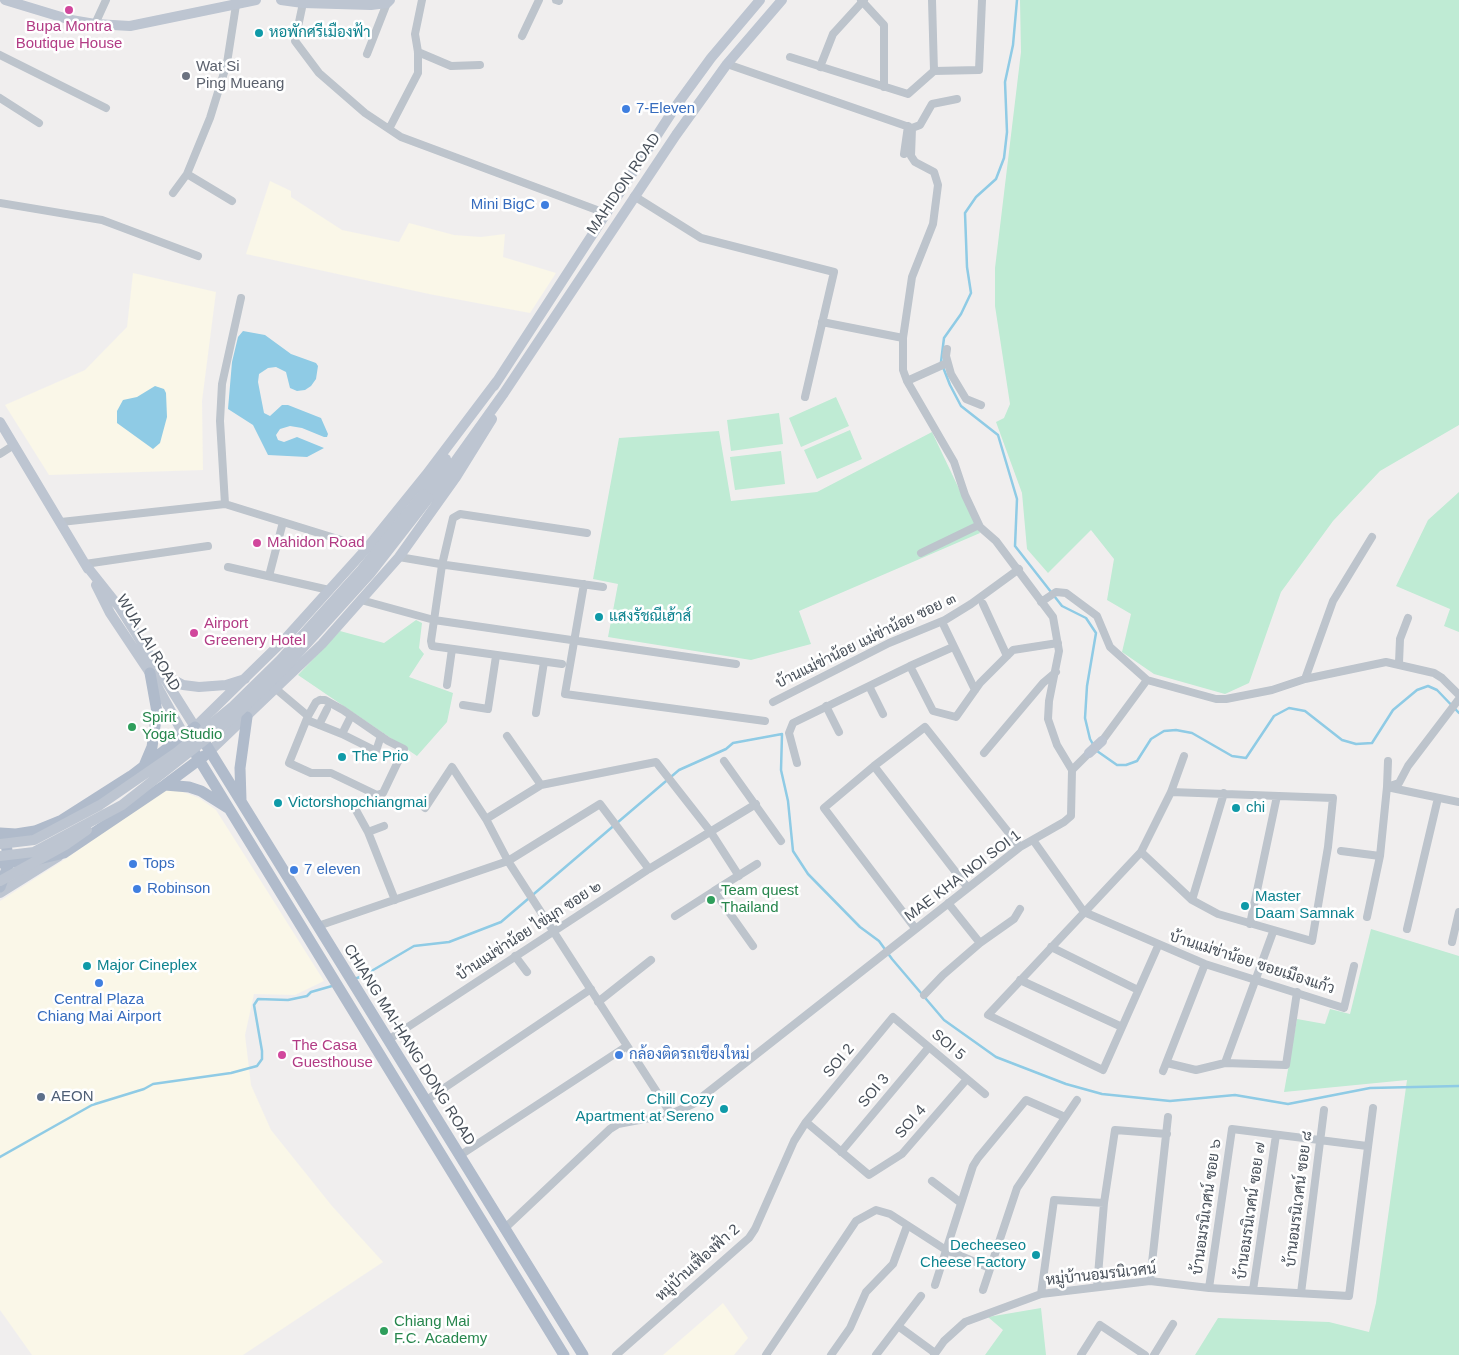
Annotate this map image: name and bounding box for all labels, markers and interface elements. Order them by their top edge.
marker: Bupa Montra Boutique House [63,4,75,16]
place label: Bupa Montra Boutique House [16,18,122,53]
place label: หอพักศรีเมืองฟ้า [269,24,371,42]
marker: หอพักศรีเมืองฟ้า [253,27,265,39]
place label: Wat Si Ping Mueang [196,58,284,93]
marker: Wat Si Ping Mueang [180,70,192,82]
place label: 7-Eleven [636,100,695,118]
marker: 7-Eleven [620,103,632,115]
street label: MAHIDON ROAD [583,130,665,238]
place label: Mini BigC [471,196,535,214]
marker: Mini BigC [539,199,551,211]
place label: Mahidon Road [267,534,365,552]
marker: Mahidon Road [251,537,263,549]
street label: บ้านแม่ข่าน้อย แม่ข่าน้อย ซอย ๓ [773,589,959,693]
street label: WUA LAI ROAD [112,592,184,694]
place label: แสงรัชณีเฮ้าส์ [609,608,691,626]
marker: แสงรัชณีเฮ้าส์ [593,611,605,623]
place label: Airport Greenery Hotel [204,615,306,650]
marker: Airport Greenery Hotel [188,627,200,639]
place label: Spirit Yoga Studio [142,709,222,744]
marker: Spirit Yoga Studio [126,721,138,733]
place label: The Prio [352,748,409,766]
marker: The Prio [336,751,348,763]
place label: Victorshopchiangmai [288,794,427,812]
marker: Victorshopchiangmai [272,797,284,809]
place label: chi [1246,799,1265,817]
marker: chi [1230,802,1242,814]
street label: MAE KHA NOI SOI 1 [901,826,1025,926]
place label: Tops [143,855,175,873]
marker: Tops [127,858,139,870]
place label: 7 eleven [304,861,361,879]
marker: 7 eleven [288,864,300,876]
street label: บ้านแม่ข่าน้อย ไข่มุก ซอย ๒ [453,877,605,985]
place label: Robinson [147,880,210,898]
place label: Team quest Thailand [721,882,799,917]
marker: Robinson [131,883,143,895]
place label: Master Daam Samnak [1255,888,1354,923]
marker: Team quest Thailand [705,894,717,906]
marker: Master Daam Samnak [1239,900,1251,912]
street label: บ้านแม่ข่าน้อย ซอยเมืองแก้ว [1167,928,1337,998]
street label: CHIANG MAI-HANG DONG ROAD [339,941,479,1149]
place label: Major Cineplex [97,957,197,975]
marker: Major Cineplex [81,960,93,972]
marker: Central Plaza Chiang Mai Airport [93,977,105,989]
place label: Central Plaza Chiang Mai Airport [37,991,161,1026]
street label: SOI 5 [928,1026,968,1064]
place label: The Casa Guesthouse [292,1037,373,1072]
street label: SOI 2 [820,1041,858,1081]
place label: กล้องติดรถเชียงใหม่ [629,1046,749,1064]
marker: The Casa Guesthouse [276,1049,288,1061]
marker: กล้องติดรถเชียงใหม่ [613,1049,625,1061]
street label: SOI 3 [855,1071,893,1111]
place label: AEON [51,1088,94,1106]
marker: AEON [35,1091,47,1103]
place label: Chill Cozy Apartment at Sereno [576,1091,714,1126]
street label: SOI 4 [892,1102,930,1142]
marker: Chill Cozy Apartment at Sereno [718,1103,730,1115]
street label: บ้านอมรนิเวศน์ ซอย ๘ [1282,1130,1316,1268]
street label: บ้านอมรนิเวศน์ ซอย ๖ [1189,1138,1225,1276]
street label: บ้านอมรนิเวศน์ ซอย ๗ [1232,1141,1270,1281]
street label: หมู่บ้านเฟื่องฟ้า 2 [652,1221,744,1305]
place label: Decheeseo Cheese Factory [920,1237,1026,1272]
marker: Decheeseo Cheese Factory [1030,1249,1042,1261]
street label: หมู่บ้านอมรนิเวศน์ [1045,1260,1157,1290]
place label: Chiang Mai F.C. Academy [394,1313,487,1348]
marker: Chiang Mai F.C. Academy [378,1325,390,1337]

